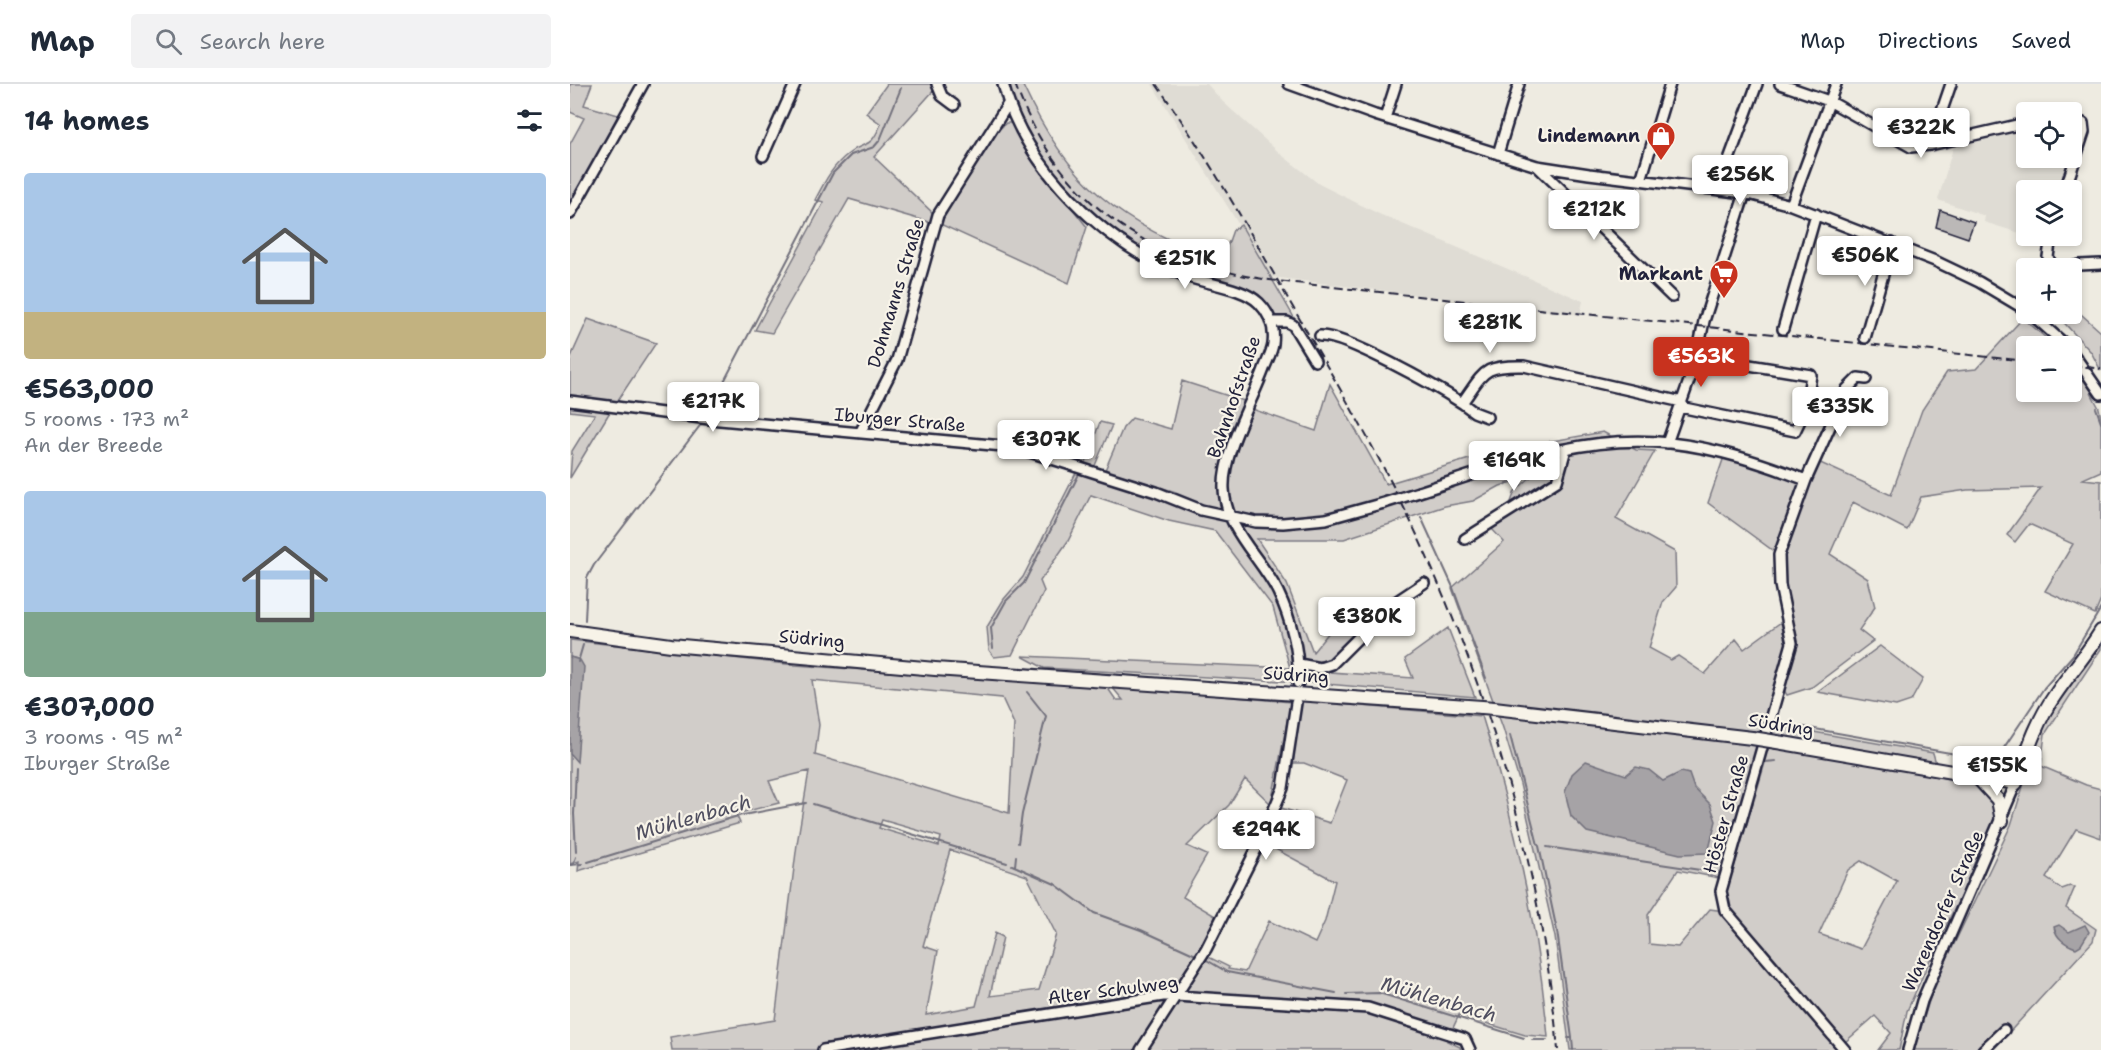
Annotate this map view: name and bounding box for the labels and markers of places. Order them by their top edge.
pin: €322K [1879,108,1963,159]
shop icon: Lindemann [1645,120,1677,162]
place label: Lindemann [1538,124,1640,148]
pin: €256K [1698,155,1782,206]
pin: €212K [1552,190,1636,241]
pin: €506K [1823,236,1907,287]
pin: €251K [1143,239,1227,290]
supermarket icon: Markant [1708,258,1740,300]
place label: Markant [1619,262,1703,286]
pin: €281K [1448,303,1532,354]
pin: €563K [1659,337,1743,388]
pin: €217K [671,382,755,433]
pin: €335K [1798,387,1882,438]
pin: €307K [1004,420,1088,471]
pin: €169K [1472,441,1556,492]
pin: €380K [1325,597,1409,648]
pin: €155K [1955,746,2039,797]
pin: €294K [1224,810,1308,861]

